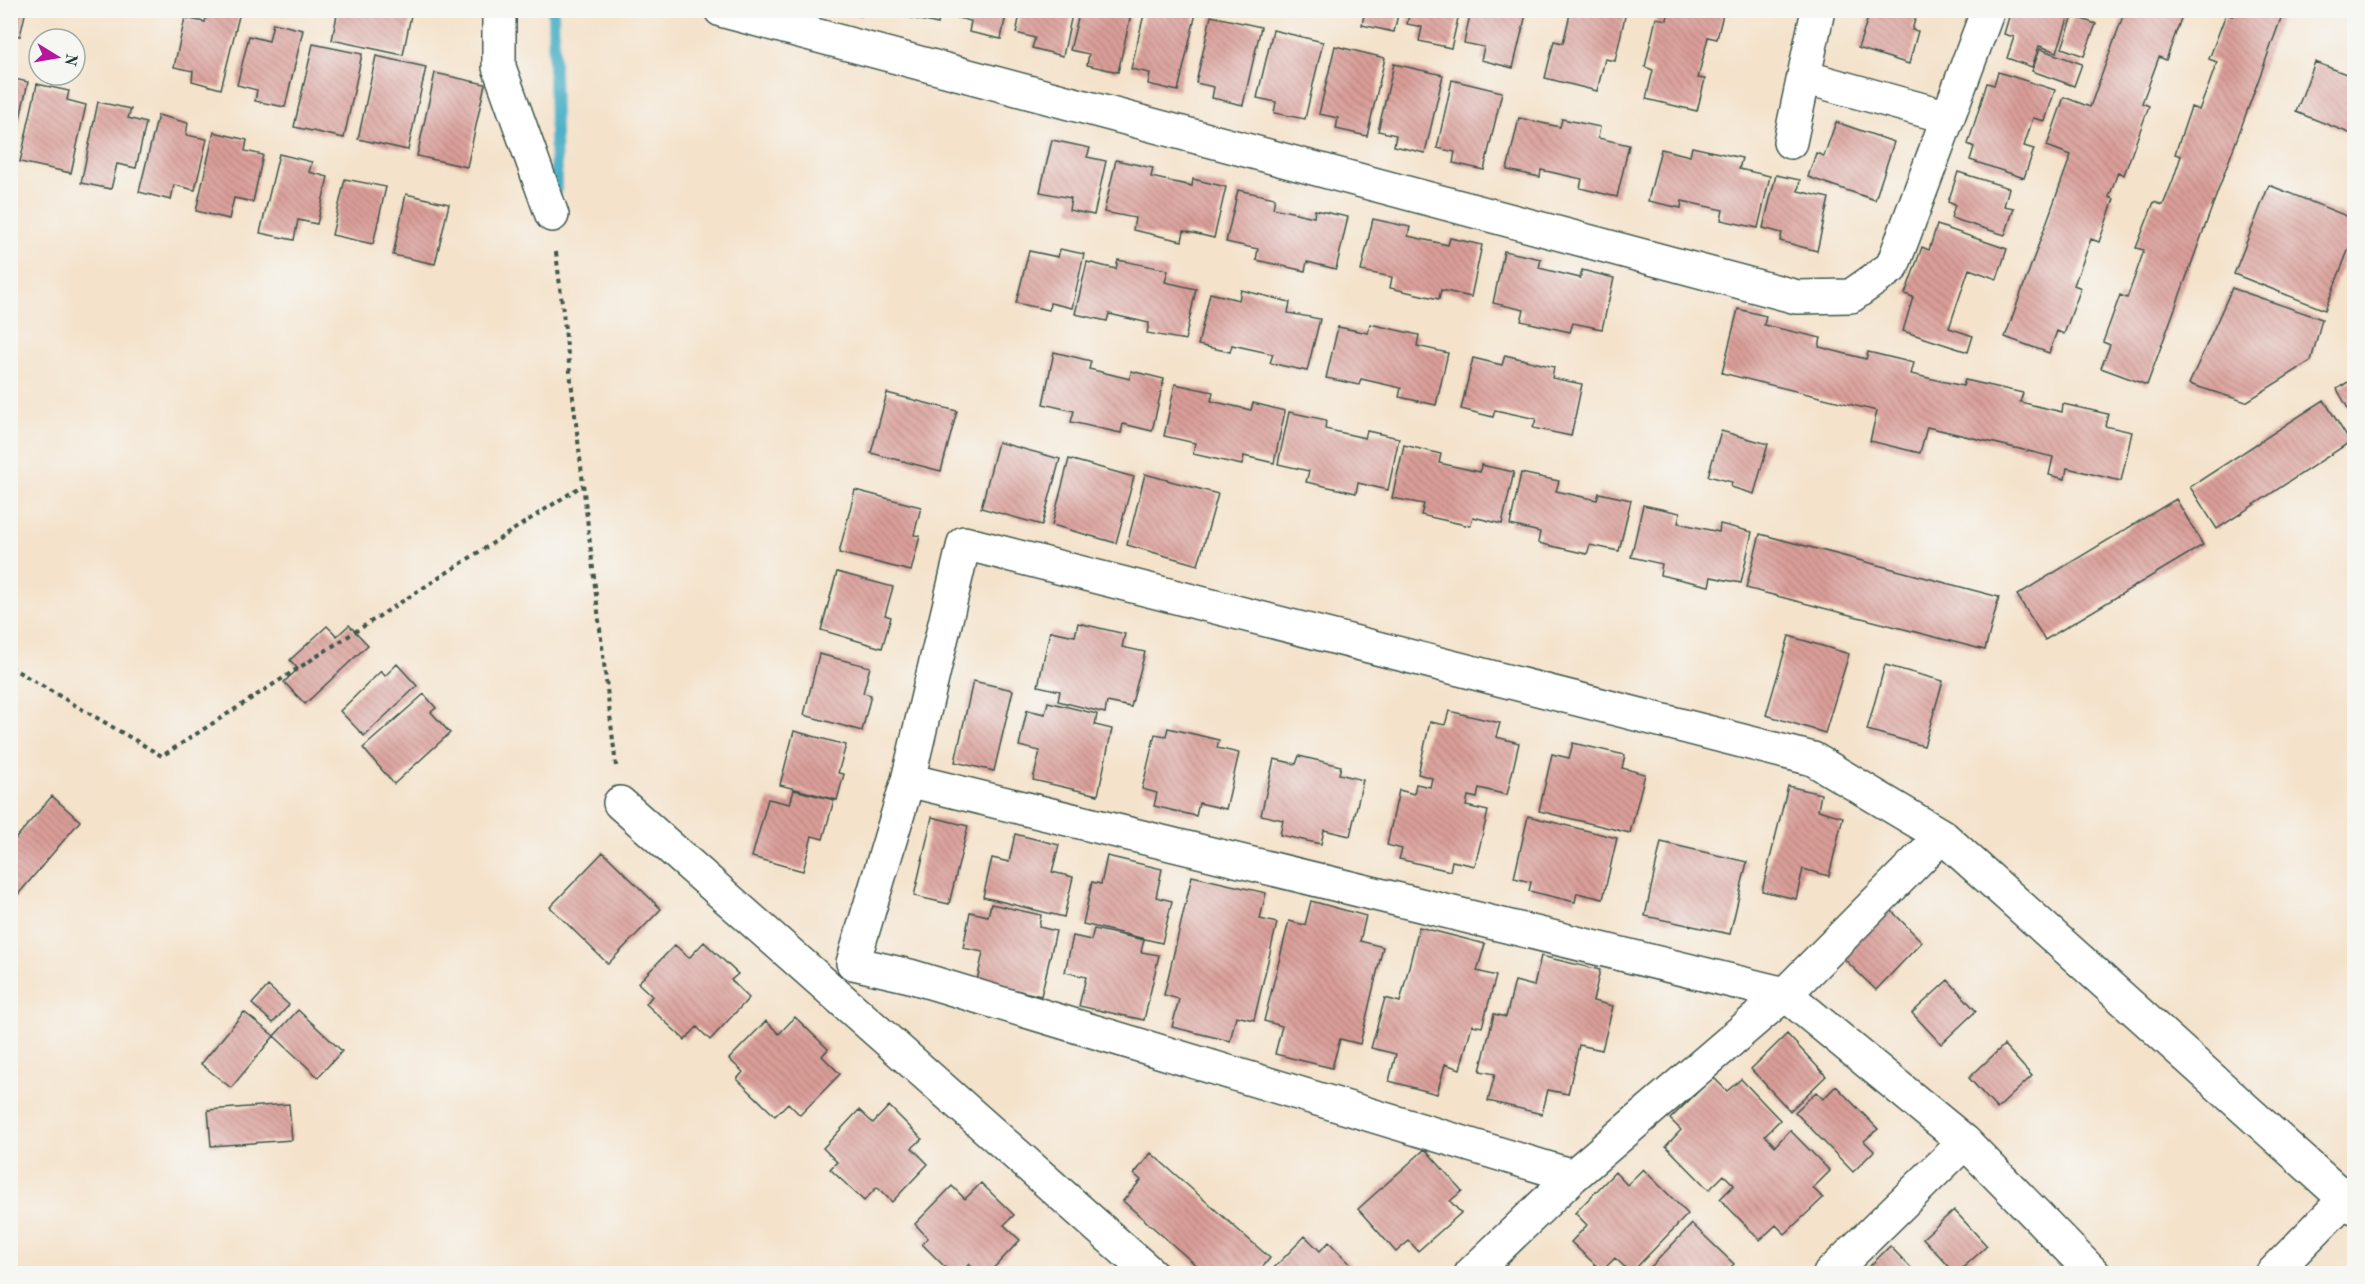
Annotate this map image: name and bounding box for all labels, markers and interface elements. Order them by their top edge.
north arrow [27,27,87,87]
text: N [61,52,79,68]

